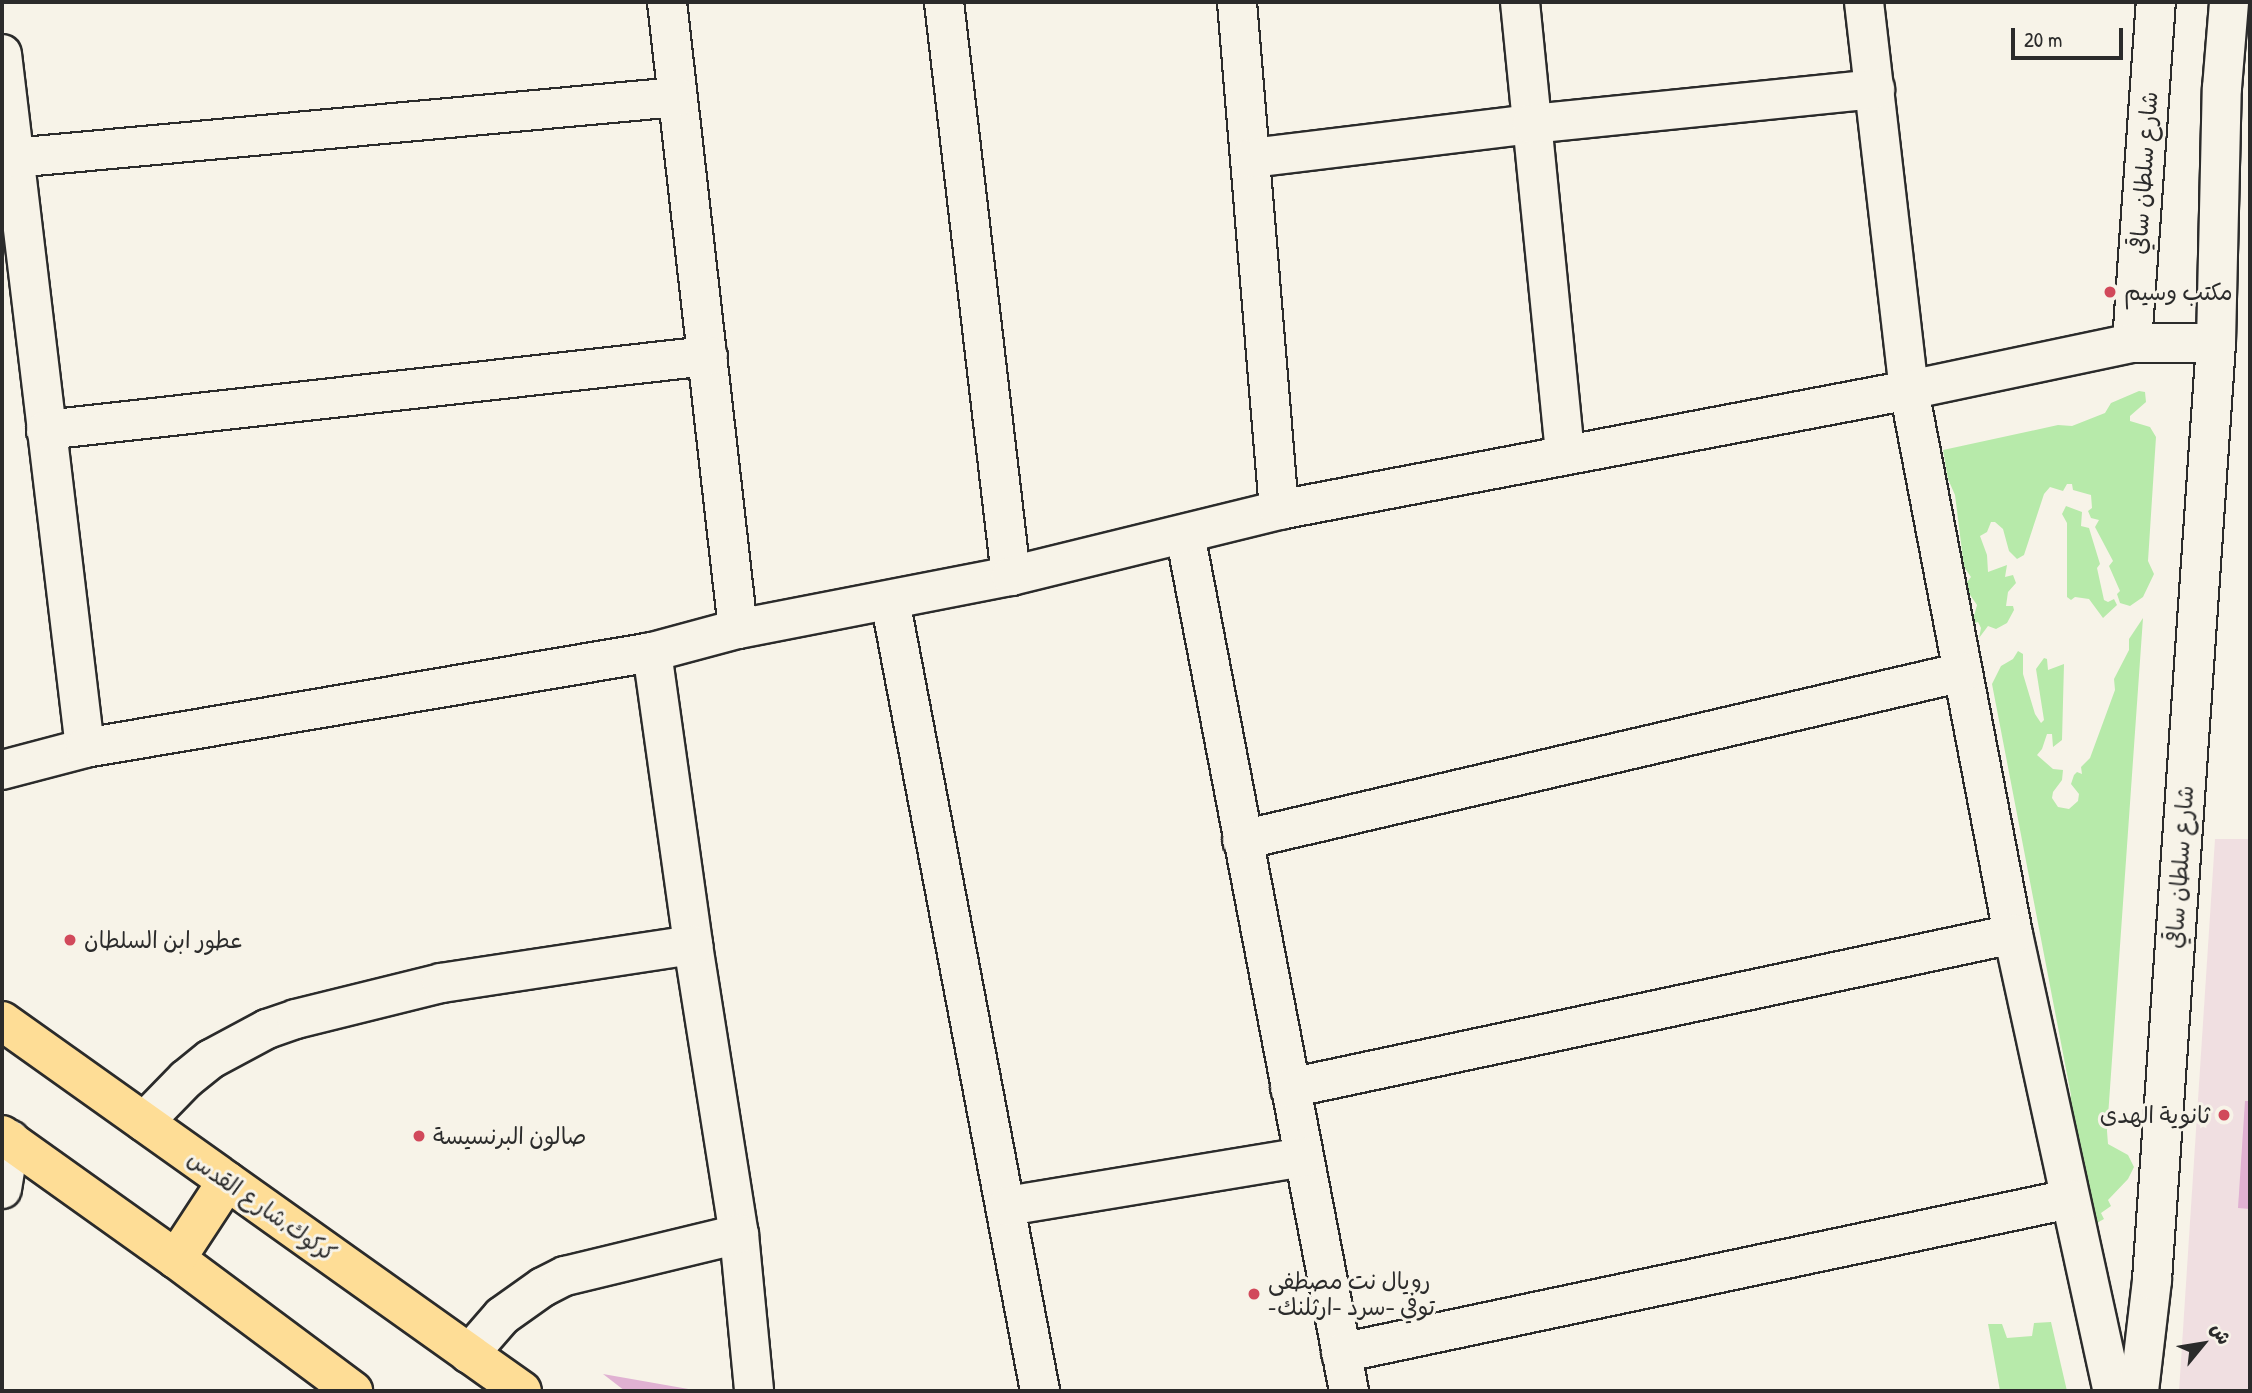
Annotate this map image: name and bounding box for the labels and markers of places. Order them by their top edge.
place label: مكتب وسيم [2124,278,2233,306]
marker: مكتب وسيم [2102,284,2118,300]
place label: عطور ابن السلطان [84,926,244,954]
marker: عطور ابن السلطان [62,932,78,948]
place label: ثانوية الهدى [2100,1101,2210,1129]
marker: ثانوية الهدى [2216,1107,2232,1123]
place label: صالون البرنسيسة [433,1122,586,1150]
marker: صالون البرنسيسة [411,1128,427,1144]
place label: رويال نت مصطفى -توفي -سرد -ارثلنك [1268,1267,1435,1321]
marker: رويال نت مصطفى -توفي -سرد -ارثلنك [1246,1286,1262,1302]

